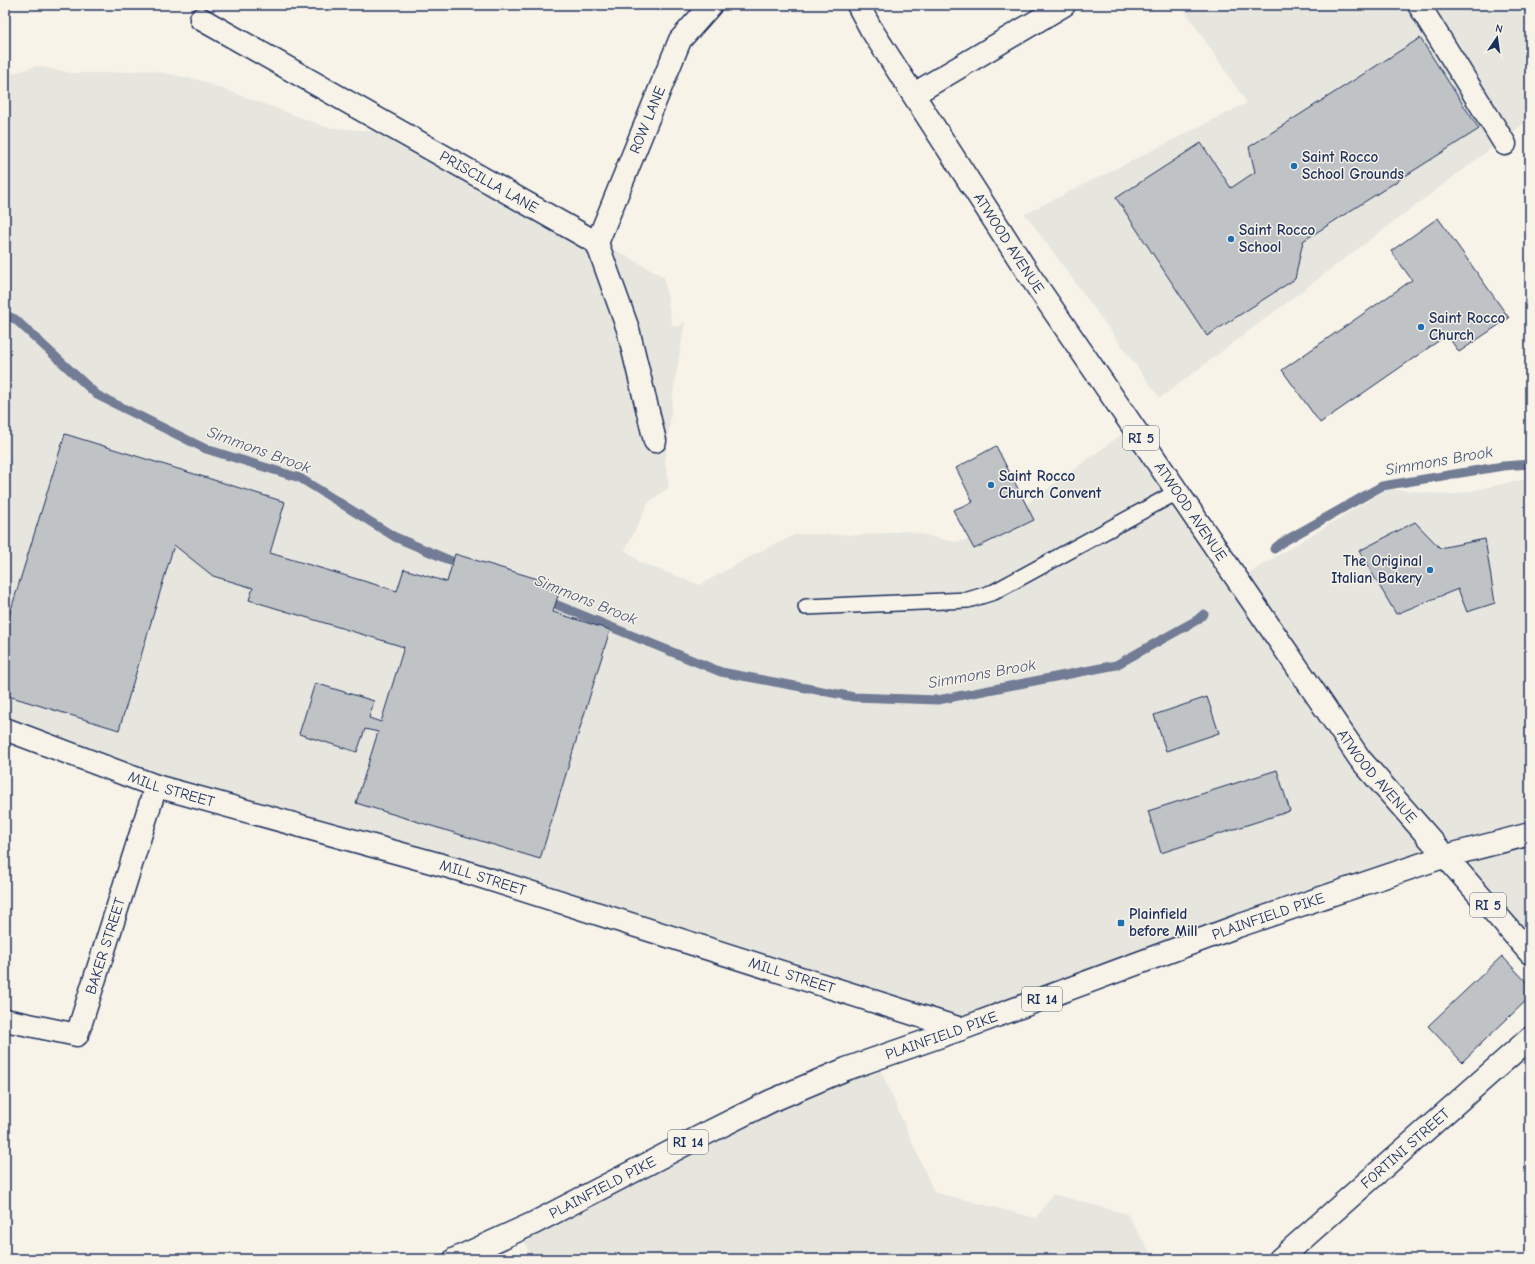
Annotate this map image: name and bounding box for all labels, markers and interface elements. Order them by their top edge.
north arrow [1477,18,1517,58]
text: N [1494,22,1504,36]
street label: ROW LANE [625,83,669,156]
street label: PRISCILLA LANE [437,147,542,217]
place label: Saint Rocco School Grounds [1302,148,1404,183]
marker: Saint Rocco School Grounds [1289,161,1299,171]
street label: ATWOOD AVENUE [970,189,1048,297]
place label: Saint Rocco School [1239,221,1315,256]
marker: Saint Rocco School [1226,234,1236,244]
place label: Saint Rocco Church [1429,309,1505,344]
marker: Saint Rocco Church [1416,322,1426,332]
water label: Simmons Brook [205,423,313,477]
road number: RI 5 [1123,426,1159,450]
water label: Simmons Brook [1384,443,1494,479]
street label: ATWOOD AVENUE [1151,458,1231,564]
place label: Saint Rocco Church Convent [999,467,1102,502]
marker: Saint Rocco Church Convent [986,480,996,490]
place label: The Original Italian Bakery [1331,552,1422,587]
marker: The Original Italian Bakery [1425,565,1435,575]
water label: Simmons Brook [532,571,640,629]
water label: Simmons Brook [927,656,1037,692]
street label: ATWOOD AVENUE [1333,726,1421,827]
street label: MILL STREET [126,767,217,811]
street label: MILL STREET [438,856,529,899]
street label: PLAINFIELD PIKE [1209,889,1327,944]
road number: RI 5 [1470,893,1506,917]
street label: BAKER STREET [81,895,129,997]
place label: Plainfield before Mill [1129,905,1198,940]
marker: Plainfield before Mill [1116,918,1126,928]
street label: MILL STREET [747,953,837,997]
road number: RI 14 [1022,987,1062,1011]
street label: PLAINFIELD PIKE [883,1007,1000,1064]
street label: FORTINI STREET [1357,1104,1453,1192]
road number: RI 14 [668,1130,708,1154]
street label: PLAINFIELD PIKE [546,1152,659,1223]

